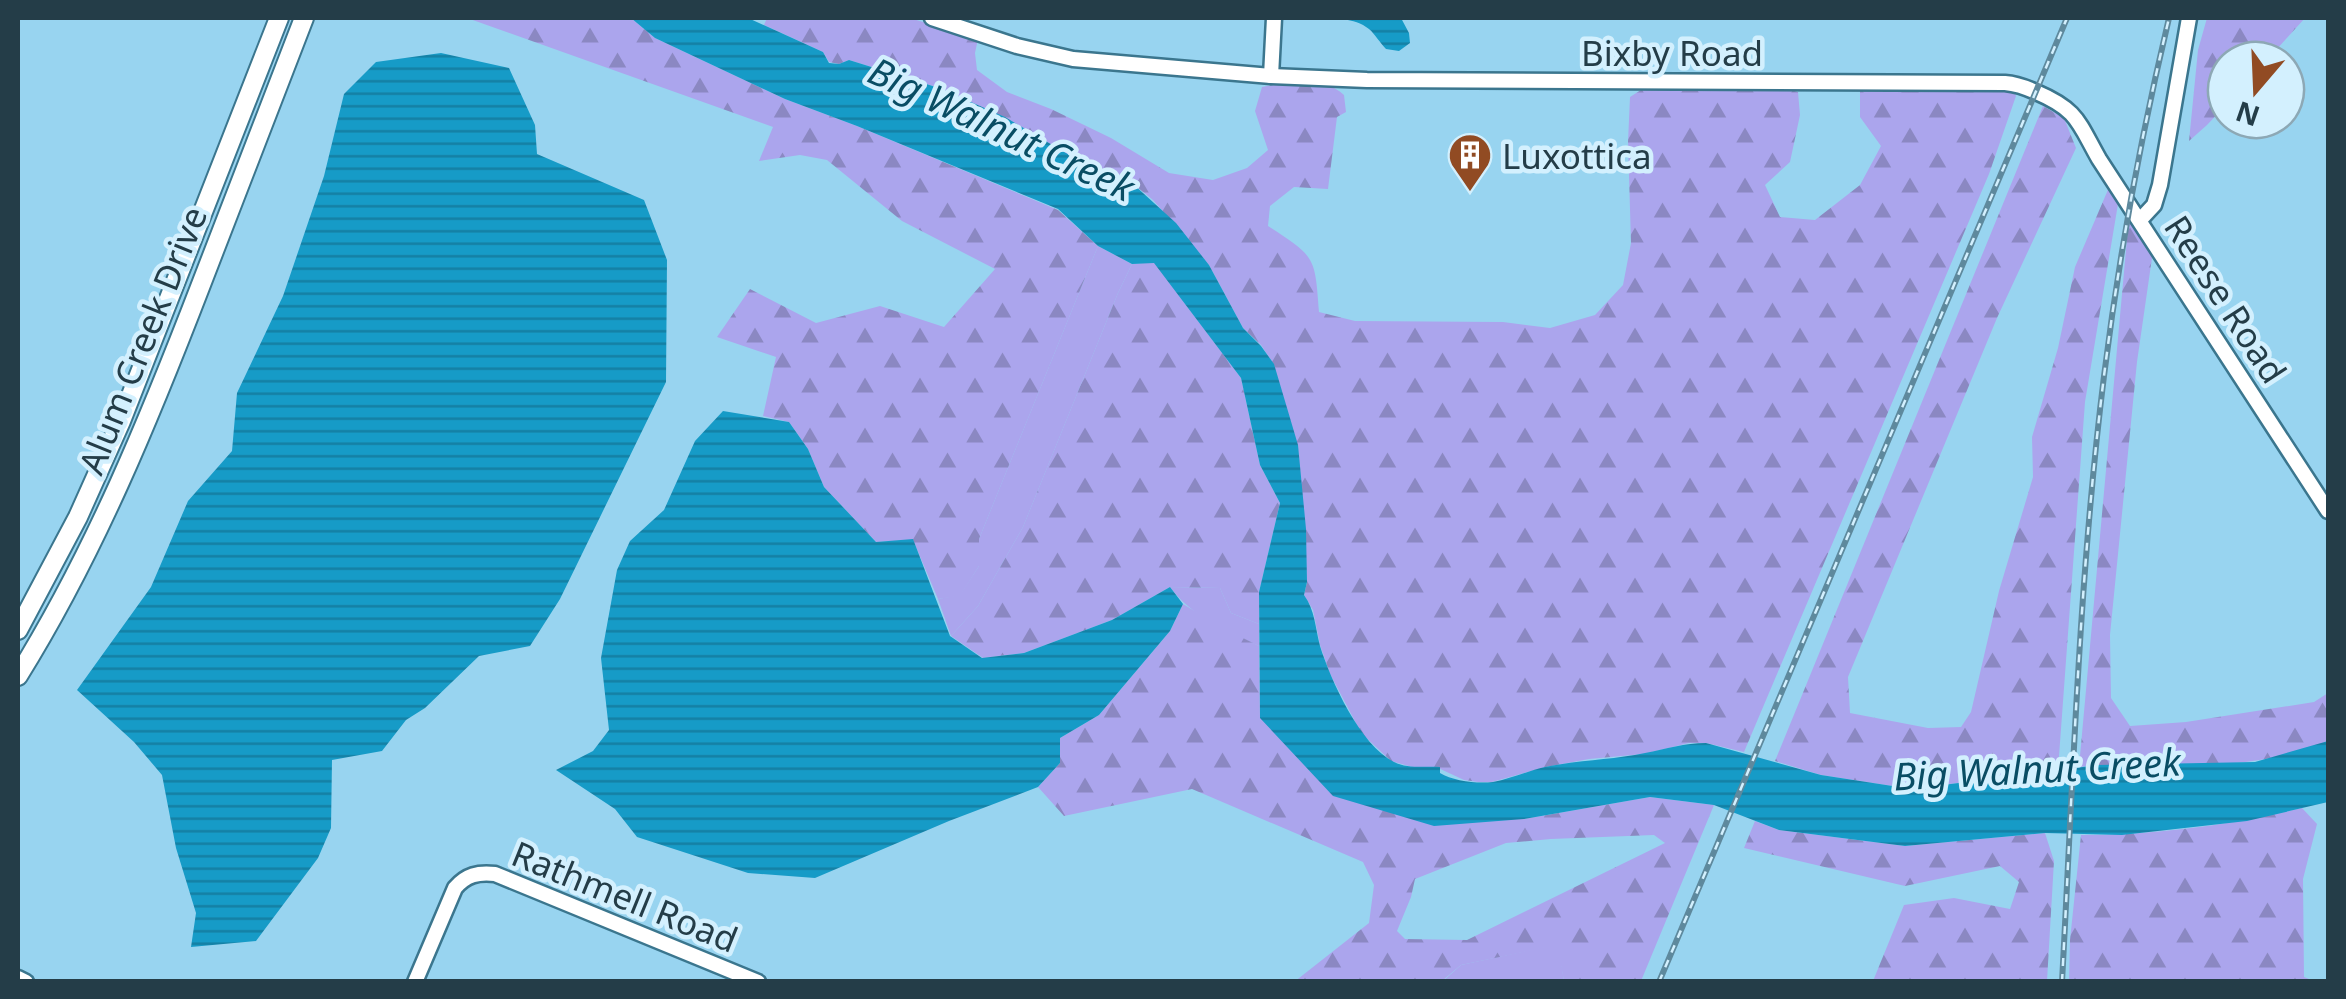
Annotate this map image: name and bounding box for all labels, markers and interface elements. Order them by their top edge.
street label: Bixby Road [1581,29,1763,76]
north arrow [2206,40,2306,140]
water label: Big Walnut Creek [861,44,1144,213]
text: N [2231,93,2264,136]
building icon: Luxottica [1447,132,1493,193]
place label: Luxottica [1502,132,1652,179]
street label: Alum Creek Drive [67,199,217,481]
street label: Reese Road [2154,206,2298,392]
water label: Big Walnut Creek [1892,734,2183,801]
street label: Rathmell Road [505,829,745,963]

